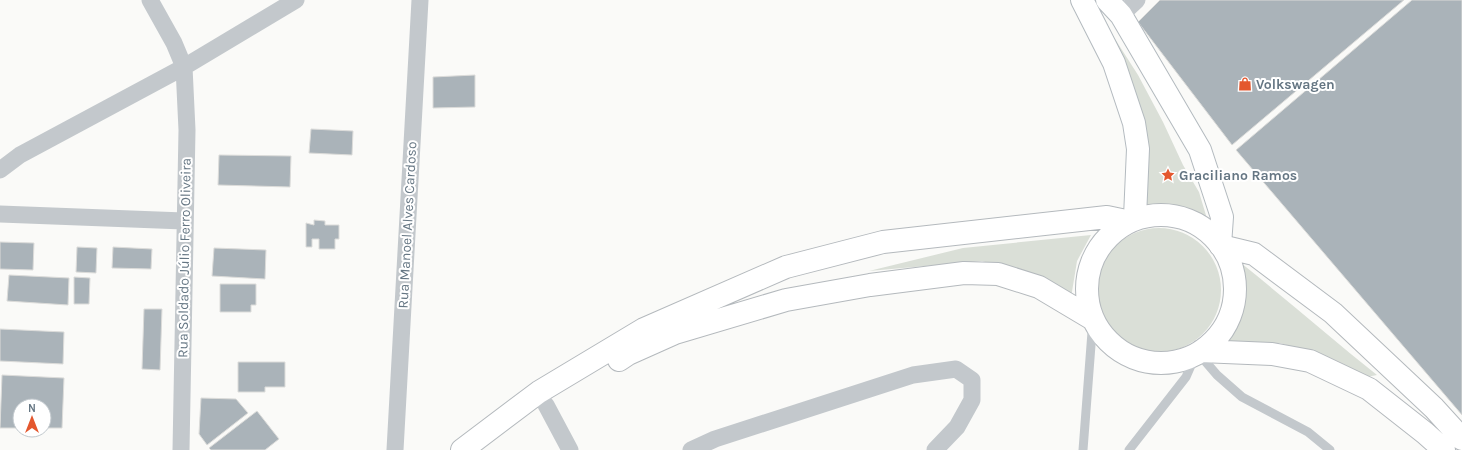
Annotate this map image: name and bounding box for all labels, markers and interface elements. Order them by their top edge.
shop icon: Volkswagen [1237,76,1253,92]
place label: Volkswagen [1256,76,1335,93]
street label: Rua Manoel Alves Cardoso [395,141,420,309]
street label: Rua Soldado Júlio Ferro Oliveira [174,158,195,358]
place icon: Graciliano Ramos [1160,167,1176,183]
place label: Graciliano Ramos [1179,167,1297,184]
north arrow [12,398,52,438]
text: N [28,402,36,415]

